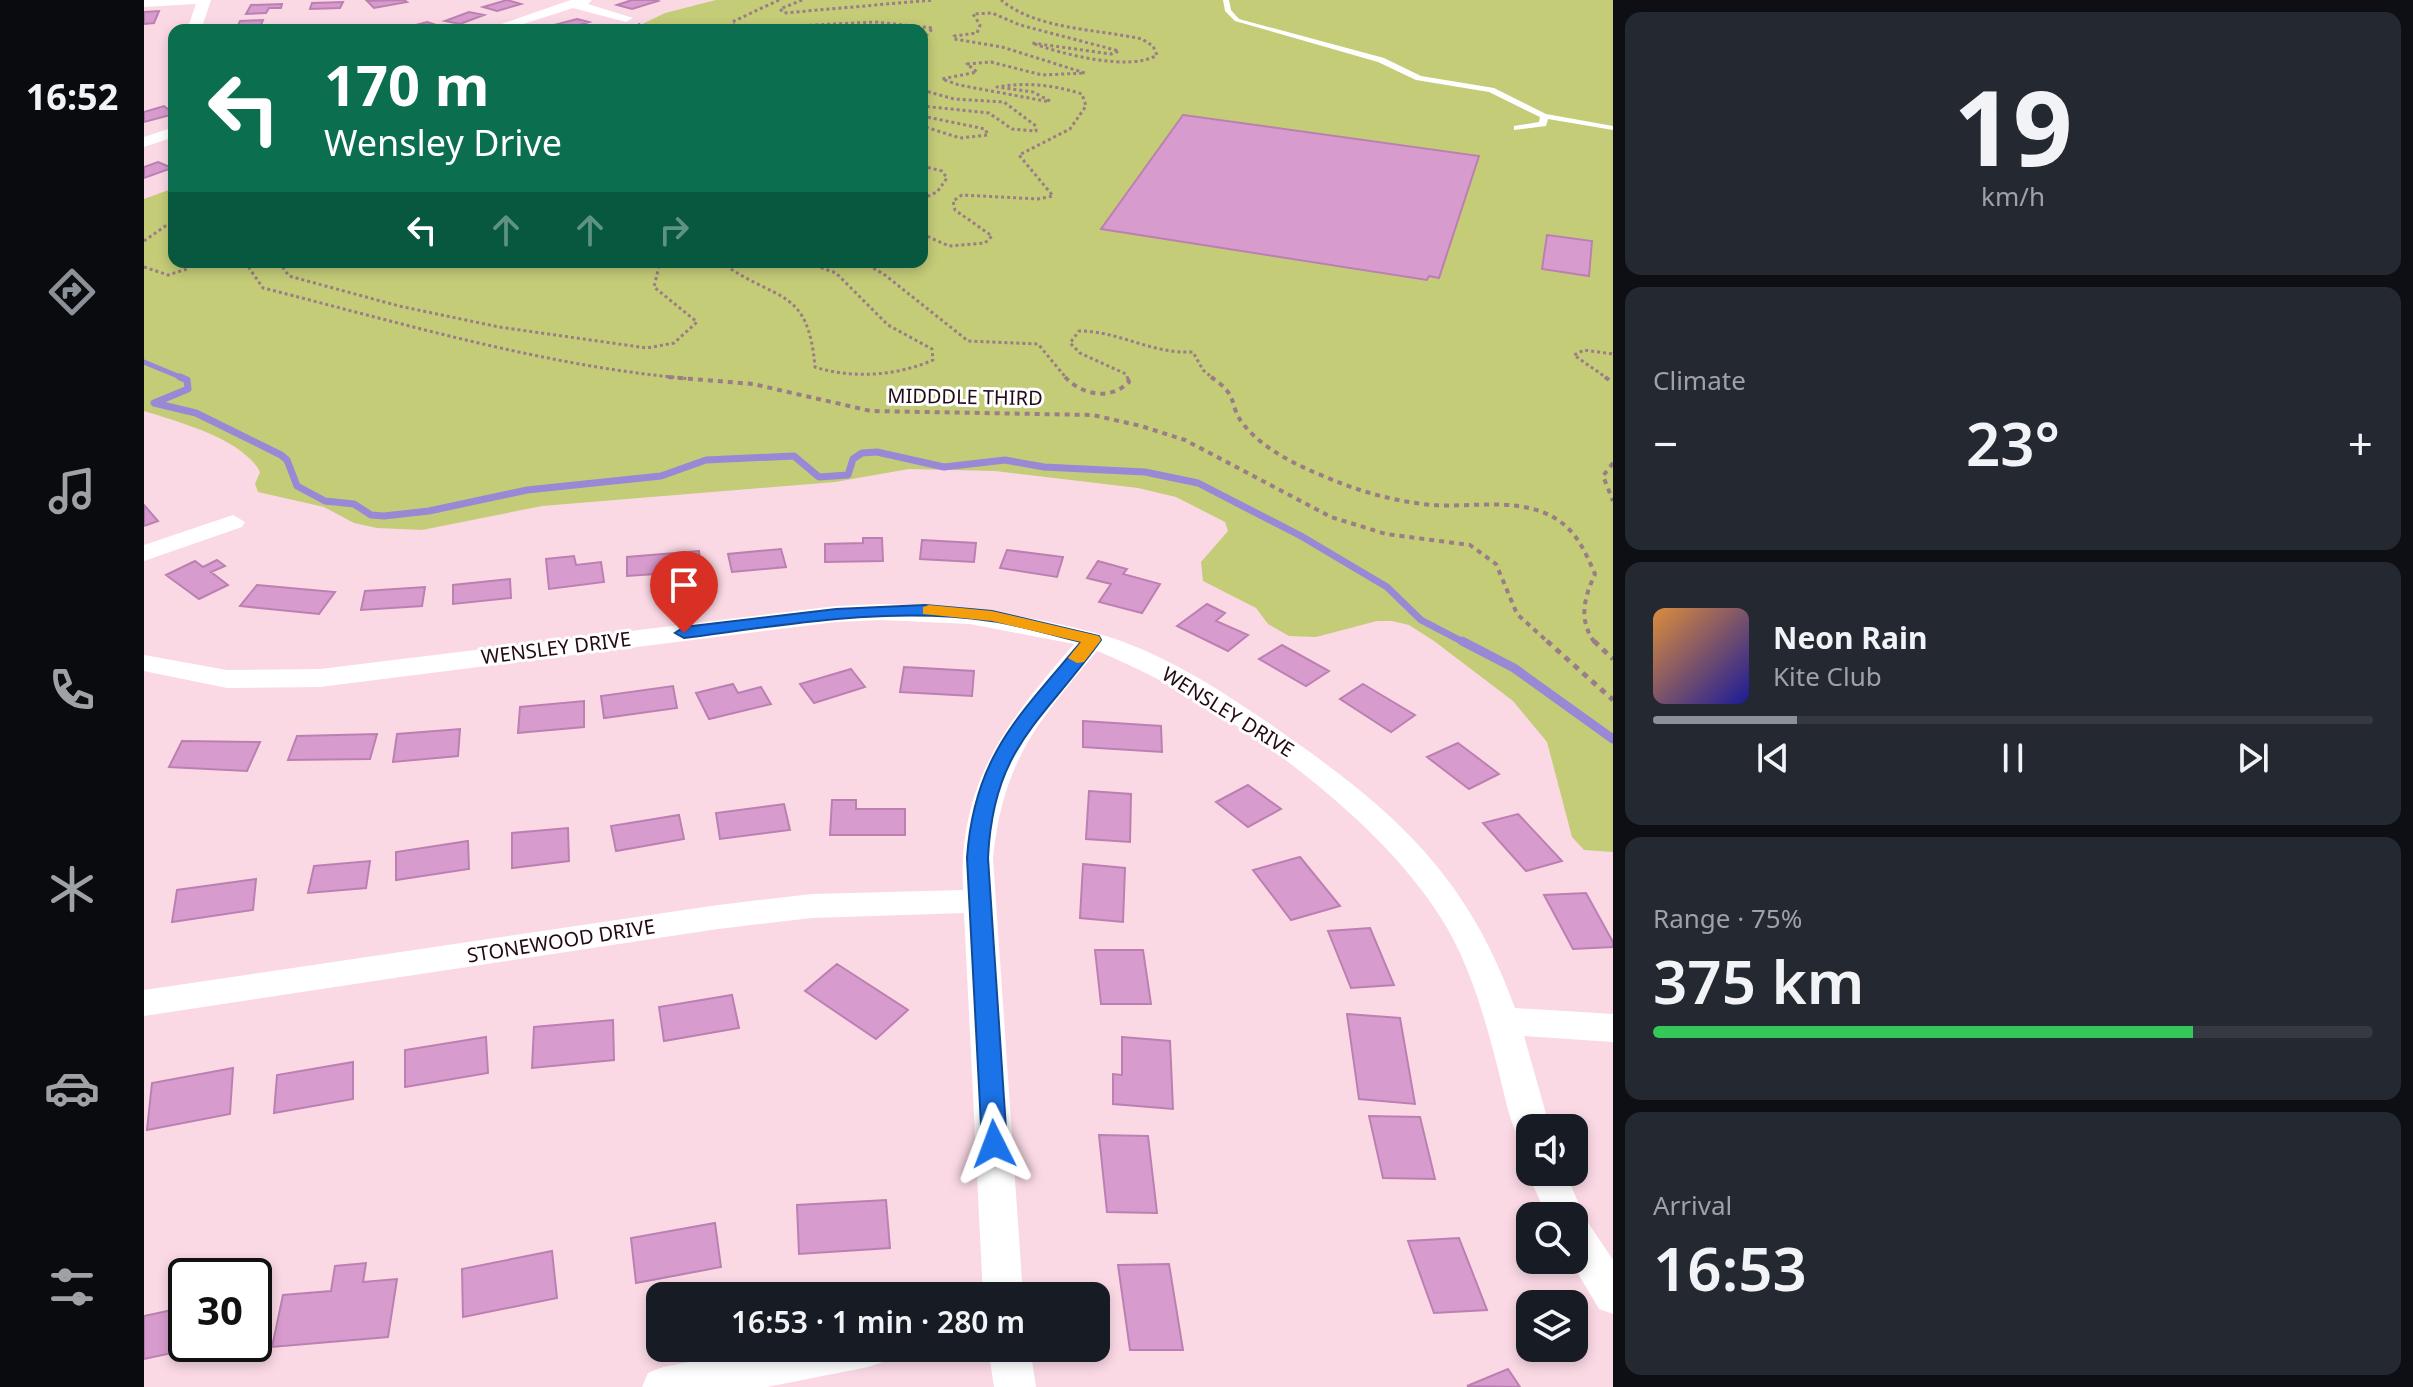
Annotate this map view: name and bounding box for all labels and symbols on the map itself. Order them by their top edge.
street label: MIDDDLE THIRD [887,382,1043,411]
pin [650,551,718,633]
street label: WENSLEY DRIVE [479,625,633,670]
street label: WENSLEY DRIVE [1157,660,1299,763]
street label: STONEWOOD DRIVE [465,912,657,969]
position arrow [952,1102,1036,1186]
speed limit sign: 30 [168,1258,272,1362]

